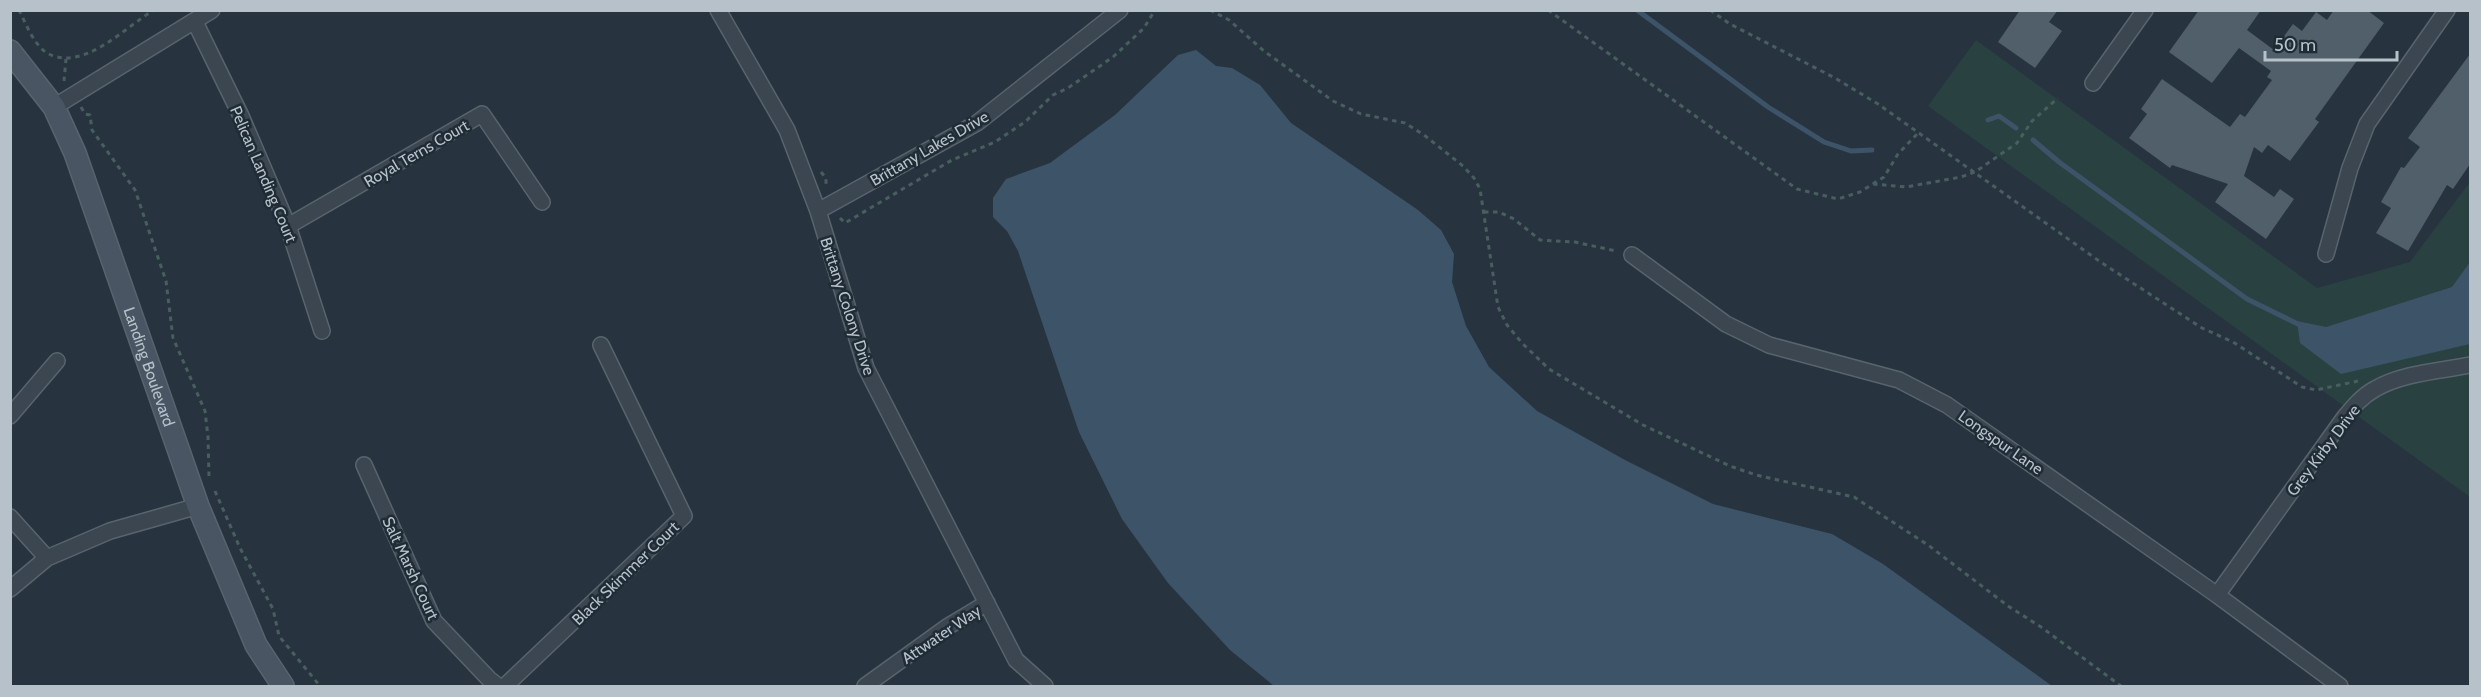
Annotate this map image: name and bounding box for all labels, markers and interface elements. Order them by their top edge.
scale bar [2265,24,2397,62]
text: 50 m [2274,34,2316,56]
street label: Pelican Landing Court [226,103,301,246]
street label: Brittany Lakes Drive [867,107,992,190]
street label: Royal Terns Court [360,115,473,191]
street label: Brittany Colony Drive [816,235,879,378]
street label: Landing Boulevard [119,304,179,429]
street label: Grey Kirby Drive [2283,401,2364,500]
street label: Longspur Lane [1955,406,2047,479]
street label: Salt Marsh Court [378,514,443,623]
street label: Black Skimmer Court [568,517,683,629]
street label: Attwater Way [898,601,984,668]

